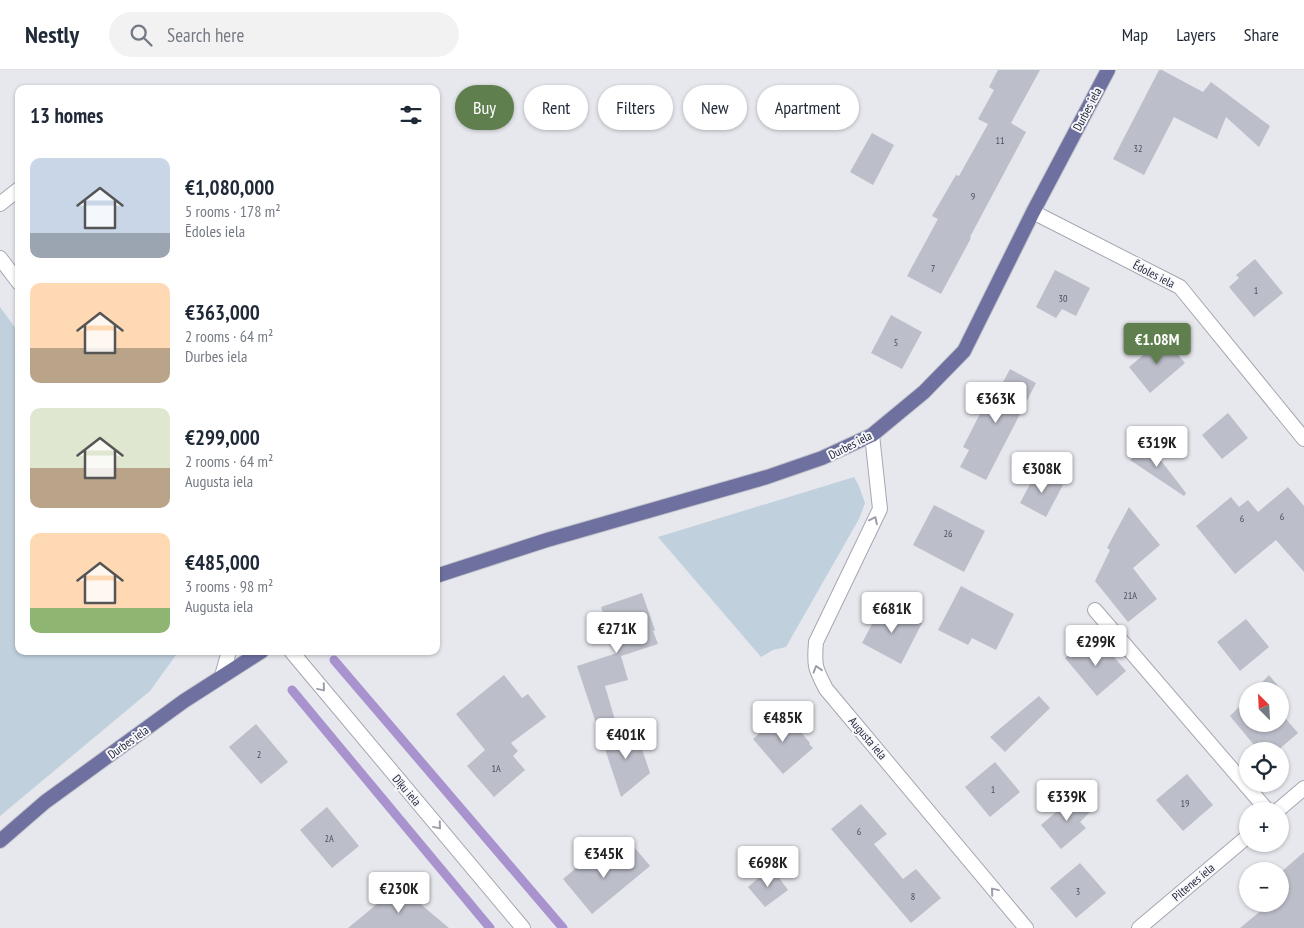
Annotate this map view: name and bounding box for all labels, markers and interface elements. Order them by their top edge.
search box [109,12,459,57]
text: Nestly [25,19,79,50]
icon: search [127,21,155,49]
text: Search here [167,23,244,47]
text: Map [1122,23,1148,46]
text: Layers [1176,23,1216,46]
text: Share [1244,23,1279,46]
chip: Buy [455,85,514,130]
chip: Rent [524,85,588,130]
chip: Filters [598,85,673,130]
chip: New [683,85,747,130]
chip: Apartment [757,85,859,130]
street label: Durbes iela [1069,85,1105,133]
icon: filters [397,101,425,129]
text: 13 homes [30,102,103,129]
house number: 11 [996,134,1005,147]
house number: 32 [1134,142,1143,155]
text: €1,080,000 [185,174,274,201]
icon: home [70,178,130,238]
house number: 9 [971,190,975,203]
text: 5 rooms · 178 m² [185,201,281,221]
text: Ēdoles iela [185,221,245,241]
street label: Ēdoles iela [1131,257,1178,291]
house number: 7 [931,262,935,275]
house number: 1 [1254,284,1258,297]
house number: 30 [1059,292,1068,305]
text: €363,000 [185,299,260,326]
icon: home [70,303,130,363]
pin: €1.08M [1116,322,1198,365]
text: 2 rooms · 64 m² [185,326,273,346]
text: €1.08M [1135,329,1179,349]
house number: 5 [894,336,898,349]
text: Durbes iela [185,346,247,366]
pin: €363K [961,382,1031,424]
text: €363K [977,388,1015,408]
text: €299,000 [185,424,260,451]
pin: €319K [1122,426,1192,468]
icon: home [70,428,130,488]
street label: Durbes iela [826,428,874,462]
text: €319K [1138,432,1176,452]
text: 2 rooms · 64 m² [185,451,273,471]
pin: €308K [1007,452,1077,494]
text: €308K [1023,458,1061,478]
text: Augusta iela [185,471,253,491]
house number: 6 [1280,510,1285,523]
house number: 6 [1240,512,1245,525]
one-way arrow [868,516,879,525]
house number: 26 [944,527,953,540]
text: €485,000 [185,549,260,576]
icon: home [70,553,130,613]
text: 3 rooms · 98 m² [185,576,273,596]
house number: 21A [1123,589,1137,602]
pin: €681K [857,592,927,634]
text: Augusta iela [185,596,253,616]
text: €681K [873,598,911,618]
pin: €271K [582,612,652,654]
text: €271K [598,618,636,638]
pin: €299K [1061,624,1131,667]
text: €299K [1077,631,1115,651]
one-way arrow [813,665,823,673]
north arrow [1239,682,1289,732]
map controls [1239,682,1289,912]
one-way arrow [317,683,326,692]
pin: €485K [748,700,818,743]
text: €485K [764,707,802,727]
street label: Augusta iela [846,714,890,763]
pin: €401K [591,718,661,760]
street label: Durbes iela [105,722,151,762]
text: €401K [607,724,645,744]
button: locate [1239,742,1289,792]
house number: 2 [257,748,261,761]
house number: 1A [491,762,501,775]
street label: Dīķu iela [390,771,425,809]
pin: €339K [1032,780,1102,822]
house number: 1 [991,783,995,796]
text: €339K [1048,786,1086,806]
house number: 19 [1181,797,1190,810]
button: + [1239,802,1289,852]
one-way arrow [432,821,441,830]
house number: 6 [857,825,862,838]
house number: 2A [324,832,334,845]
pin: €345K [569,836,639,879]
text: €345K [585,843,623,863]
pin: €698K [733,846,803,888]
text: €698K [749,852,787,872]
street label: Piltenes iela [1169,860,1217,904]
button: − [1239,862,1289,912]
pin: €230K [364,872,434,914]
text: €230K [380,878,418,898]
house number: 3 [1076,885,1080,898]
one-way arrow [991,887,1000,896]
house number: 8 [911,890,915,903]

